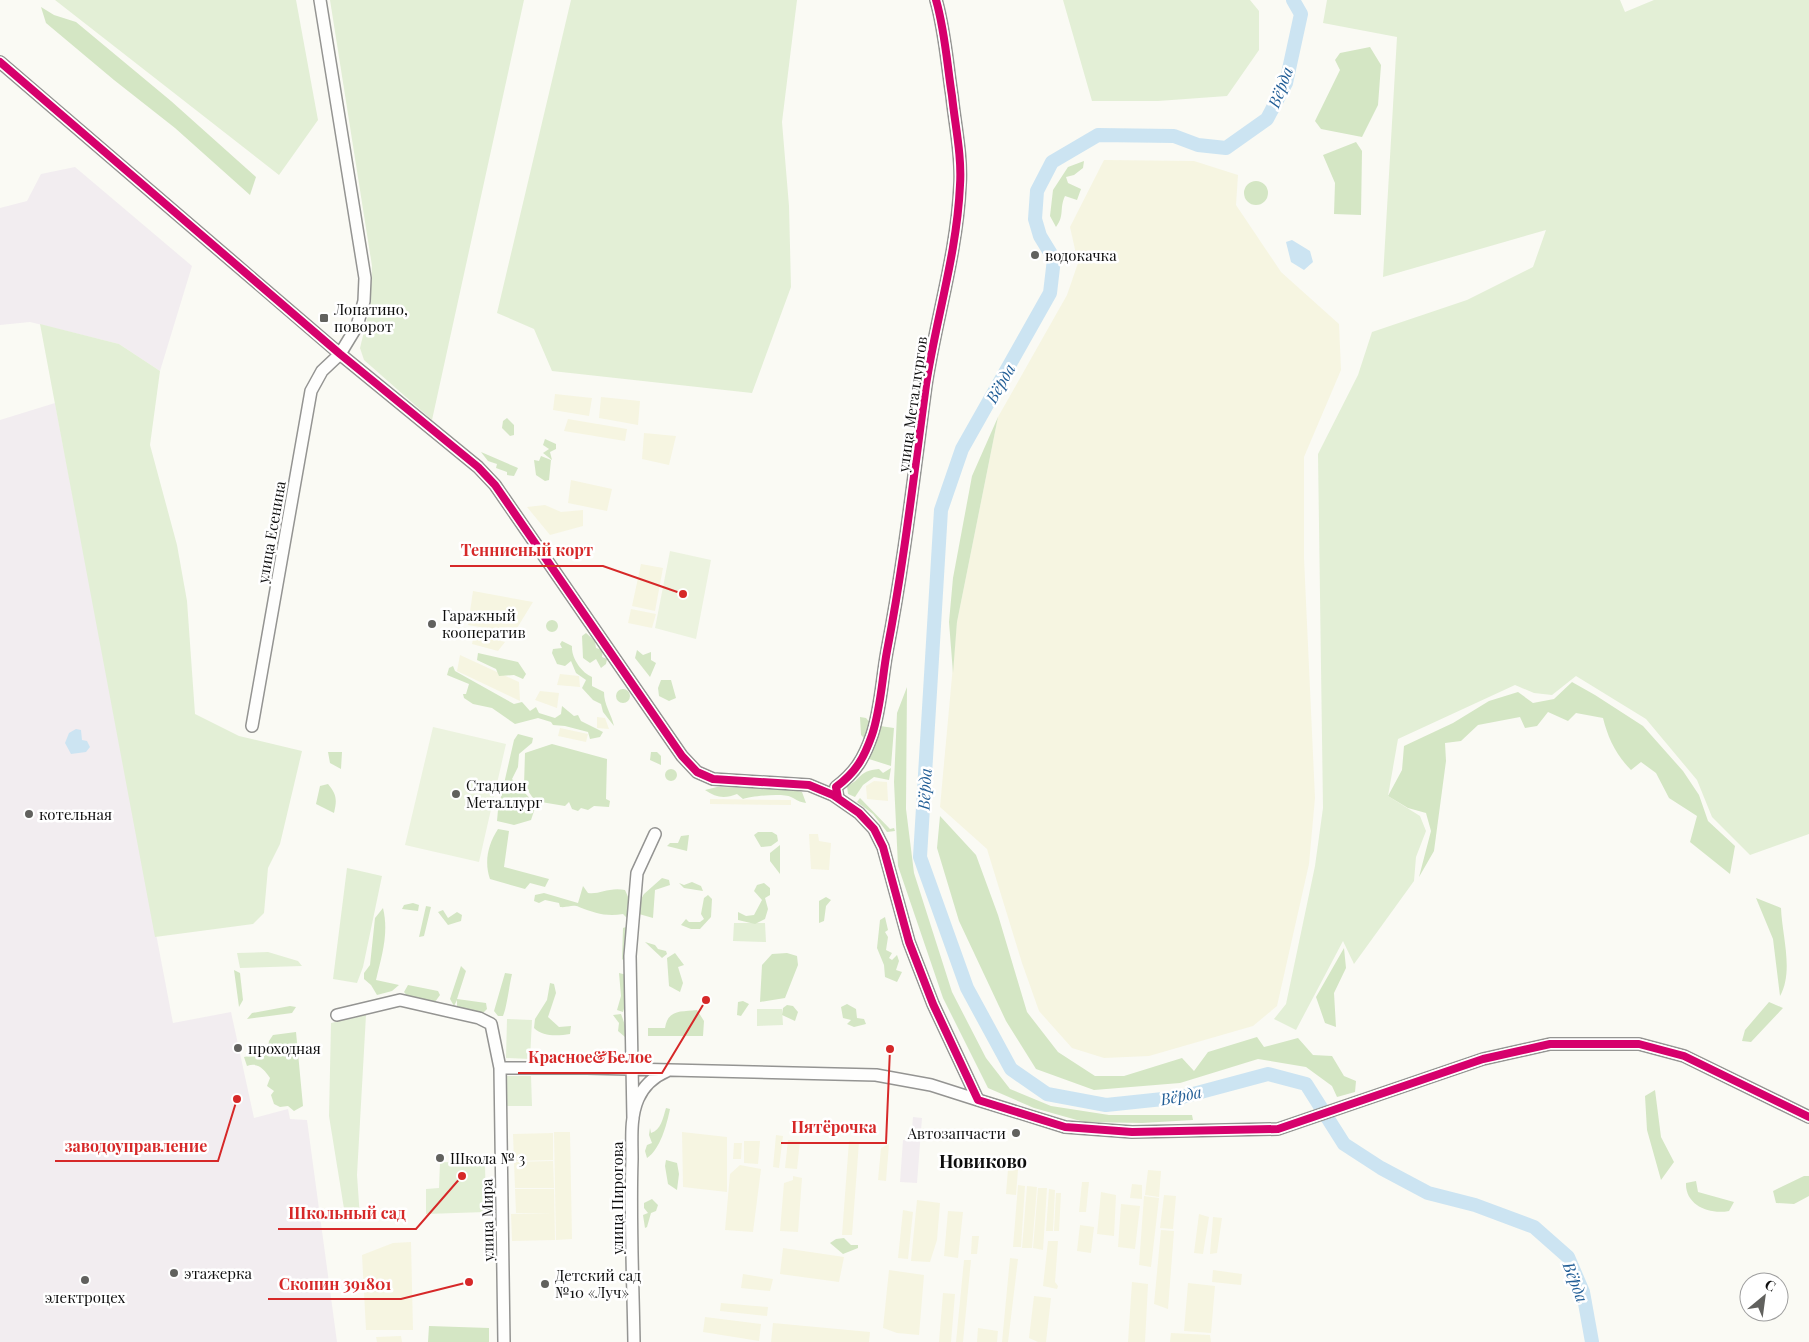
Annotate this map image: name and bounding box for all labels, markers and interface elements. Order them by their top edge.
water label: Вёрда [1262,64,1297,111]
place label: водокачка [1045,245,1117,265]
marker: водокачка [1029,249,1041,261]
place label: Лопатино, поворот [333,299,408,336]
marker: Лопатино, поворот [318,312,330,324]
street label: улица Металлургов [892,335,931,474]
water label: Вёрда [980,360,1020,407]
street label: улица Есенина [252,479,290,586]
callout: Теннисный корт [450,535,603,566]
text: Теннисный корт [461,539,593,560]
place label: Гаражный кооператив [442,605,526,642]
marker: Гаражный кооператив [426,618,438,630]
water label: Вёрда [912,768,936,811]
place label: Стадион Металлург [466,775,542,812]
marker: Стадион Металлург [450,788,462,800]
place label: котельная [39,804,112,824]
marker: котельная [23,808,35,820]
place label: проходная [248,1038,321,1058]
marker: проходная [232,1042,244,1054]
callout: Красное&Белое [518,1042,662,1073]
text: Красное&Белое [528,1046,652,1067]
water label: Вёрда [1157,1081,1204,1110]
callout: Пятёрочка [781,1112,886,1143]
text: Пятёрочка [791,1116,877,1137]
place label: Автозапчасти [906,1123,1006,1143]
marker: Автозапчасти [1010,1127,1022,1139]
callout: заводоуправление [55,1130,218,1161]
text: заводоуправление [65,1135,207,1156]
street label: улица Пирогова [607,1141,627,1255]
place label: Школа № 3 [450,1148,526,1168]
district label: Новиково [939,1149,1027,1173]
marker: Школа № 3 [434,1152,446,1164]
street label: улица Мира [476,1178,498,1263]
callout: Школьный сад [278,1198,416,1229]
text: Школьный сад [288,1202,406,1223]
water label: Вёрда [1558,1258,1593,1305]
place label: этажерка [184,1263,253,1283]
place label: Детский сад №10 «Луч» [555,1265,641,1302]
marker: этажерка [168,1267,180,1279]
callout: Скопин 391801 [268,1268,401,1299]
north arrow [1739,1272,1789,1322]
text: Скопин 391801 [279,1273,391,1294]
marker: электроцех [79,1274,91,1286]
text: С [1762,1274,1780,1296]
marker: Детский сад №10 «Луч» [539,1278,551,1290]
place label: электроцех [45,1287,126,1307]

